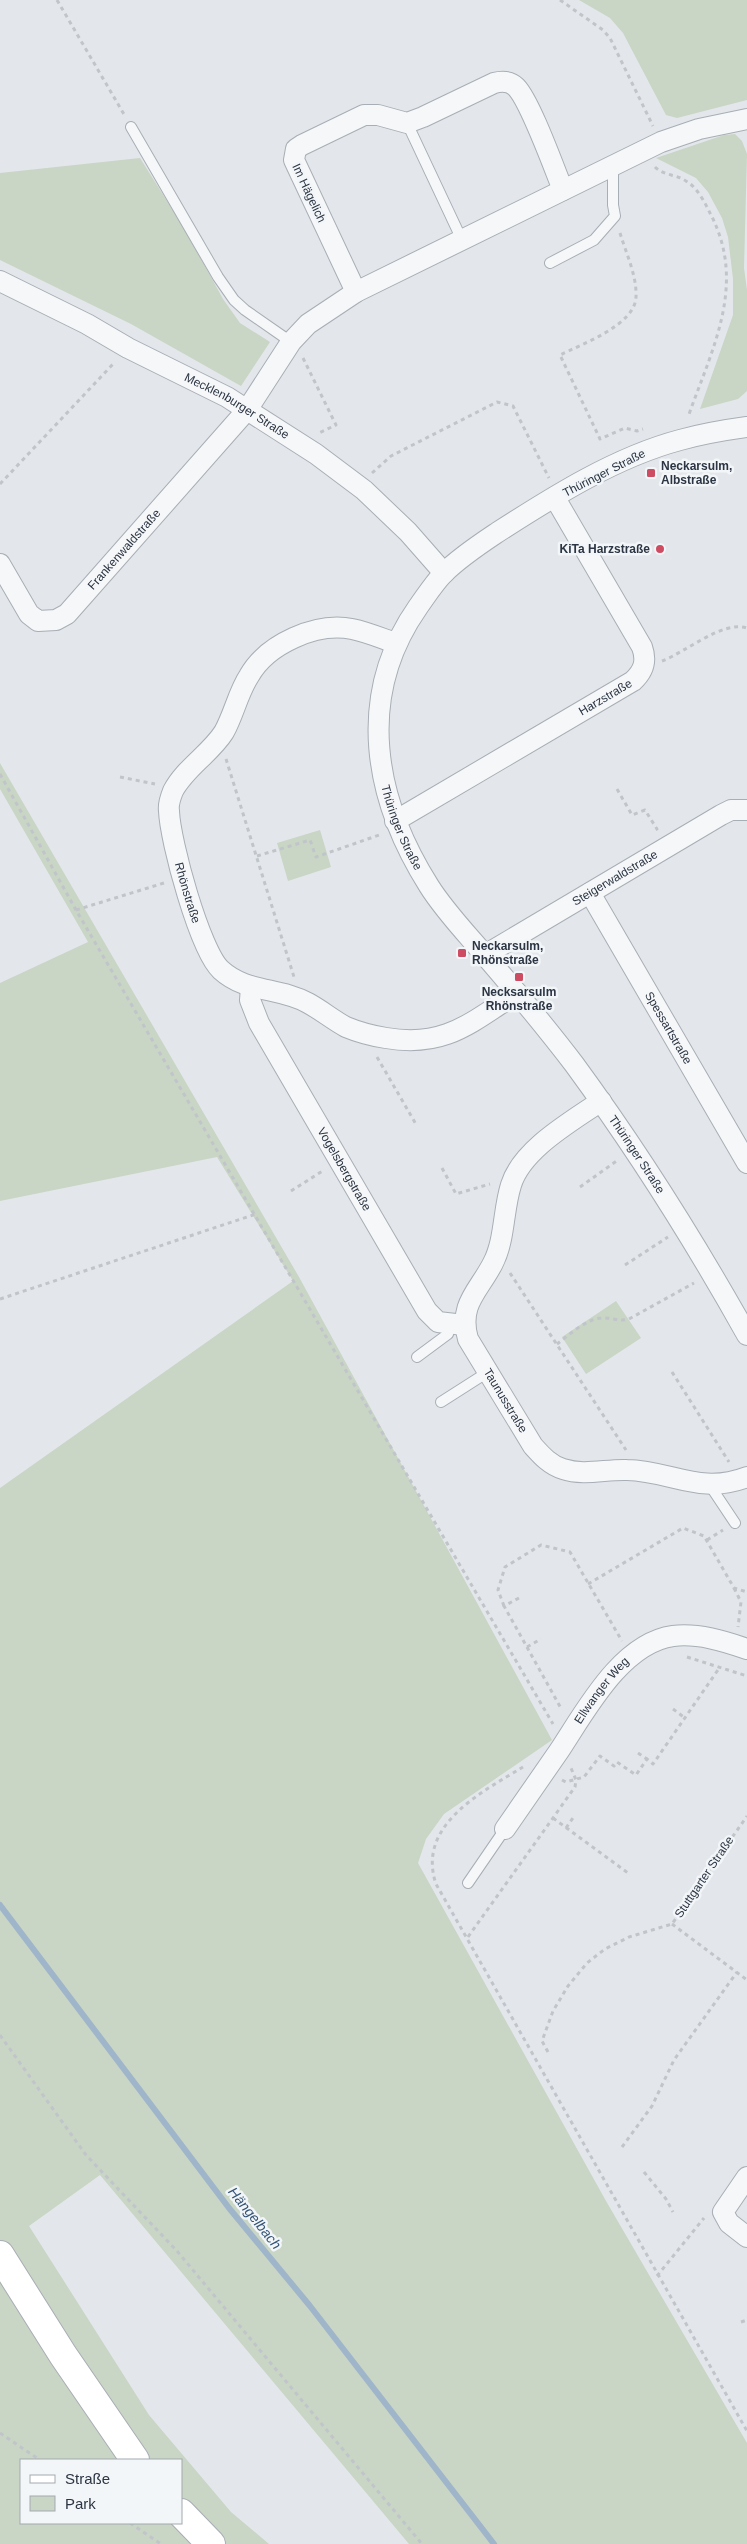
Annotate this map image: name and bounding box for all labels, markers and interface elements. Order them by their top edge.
street label: Im Hägelich [289,161,329,225]
street label: Mecklenburger Straße [182,370,292,442]
street label: Thüringer Straße [560,446,648,500]
place label: Neckarsulm, Albstraße [661,459,732,487]
marker: Neckarsulm, Albstraße [645,467,657,479]
street label: Frankenwaldstraße [85,506,164,593]
place label: KiTa Harzstraße [560,542,650,556]
marker: KiTa Harzstraße [654,543,666,555]
street label: Harzstraße [576,676,635,718]
street label: Thüringer Straße [378,783,425,873]
street label: Steigerwaldstraße [570,847,660,909]
street label: Rhönstraße [172,861,204,925]
place label: Neckarsulm, Rhönstraße [472,939,543,967]
marker: Neckarsulm, Rhönstraße [456,947,468,959]
marker: Necksarsulm Rhönstraße [513,971,525,983]
place label: Necksarsulm Rhönstraße [482,985,556,1013]
street label: Spessartstraße [642,989,695,1067]
street label: Thüringer Straße [606,1113,668,1196]
street label: Vogelsbergstraße [315,1125,374,1214]
street label: Taunusstraße [481,1366,531,1436]
street label: Ellwanger Weg [571,1654,632,1726]
street label: Stuttgarter Straße [672,1833,737,1920]
water label: Hängelbach [225,2184,285,2252]
legend [20,2459,182,2524]
text: Straße [65,2470,110,2487]
text: Park [65,2495,96,2512]

